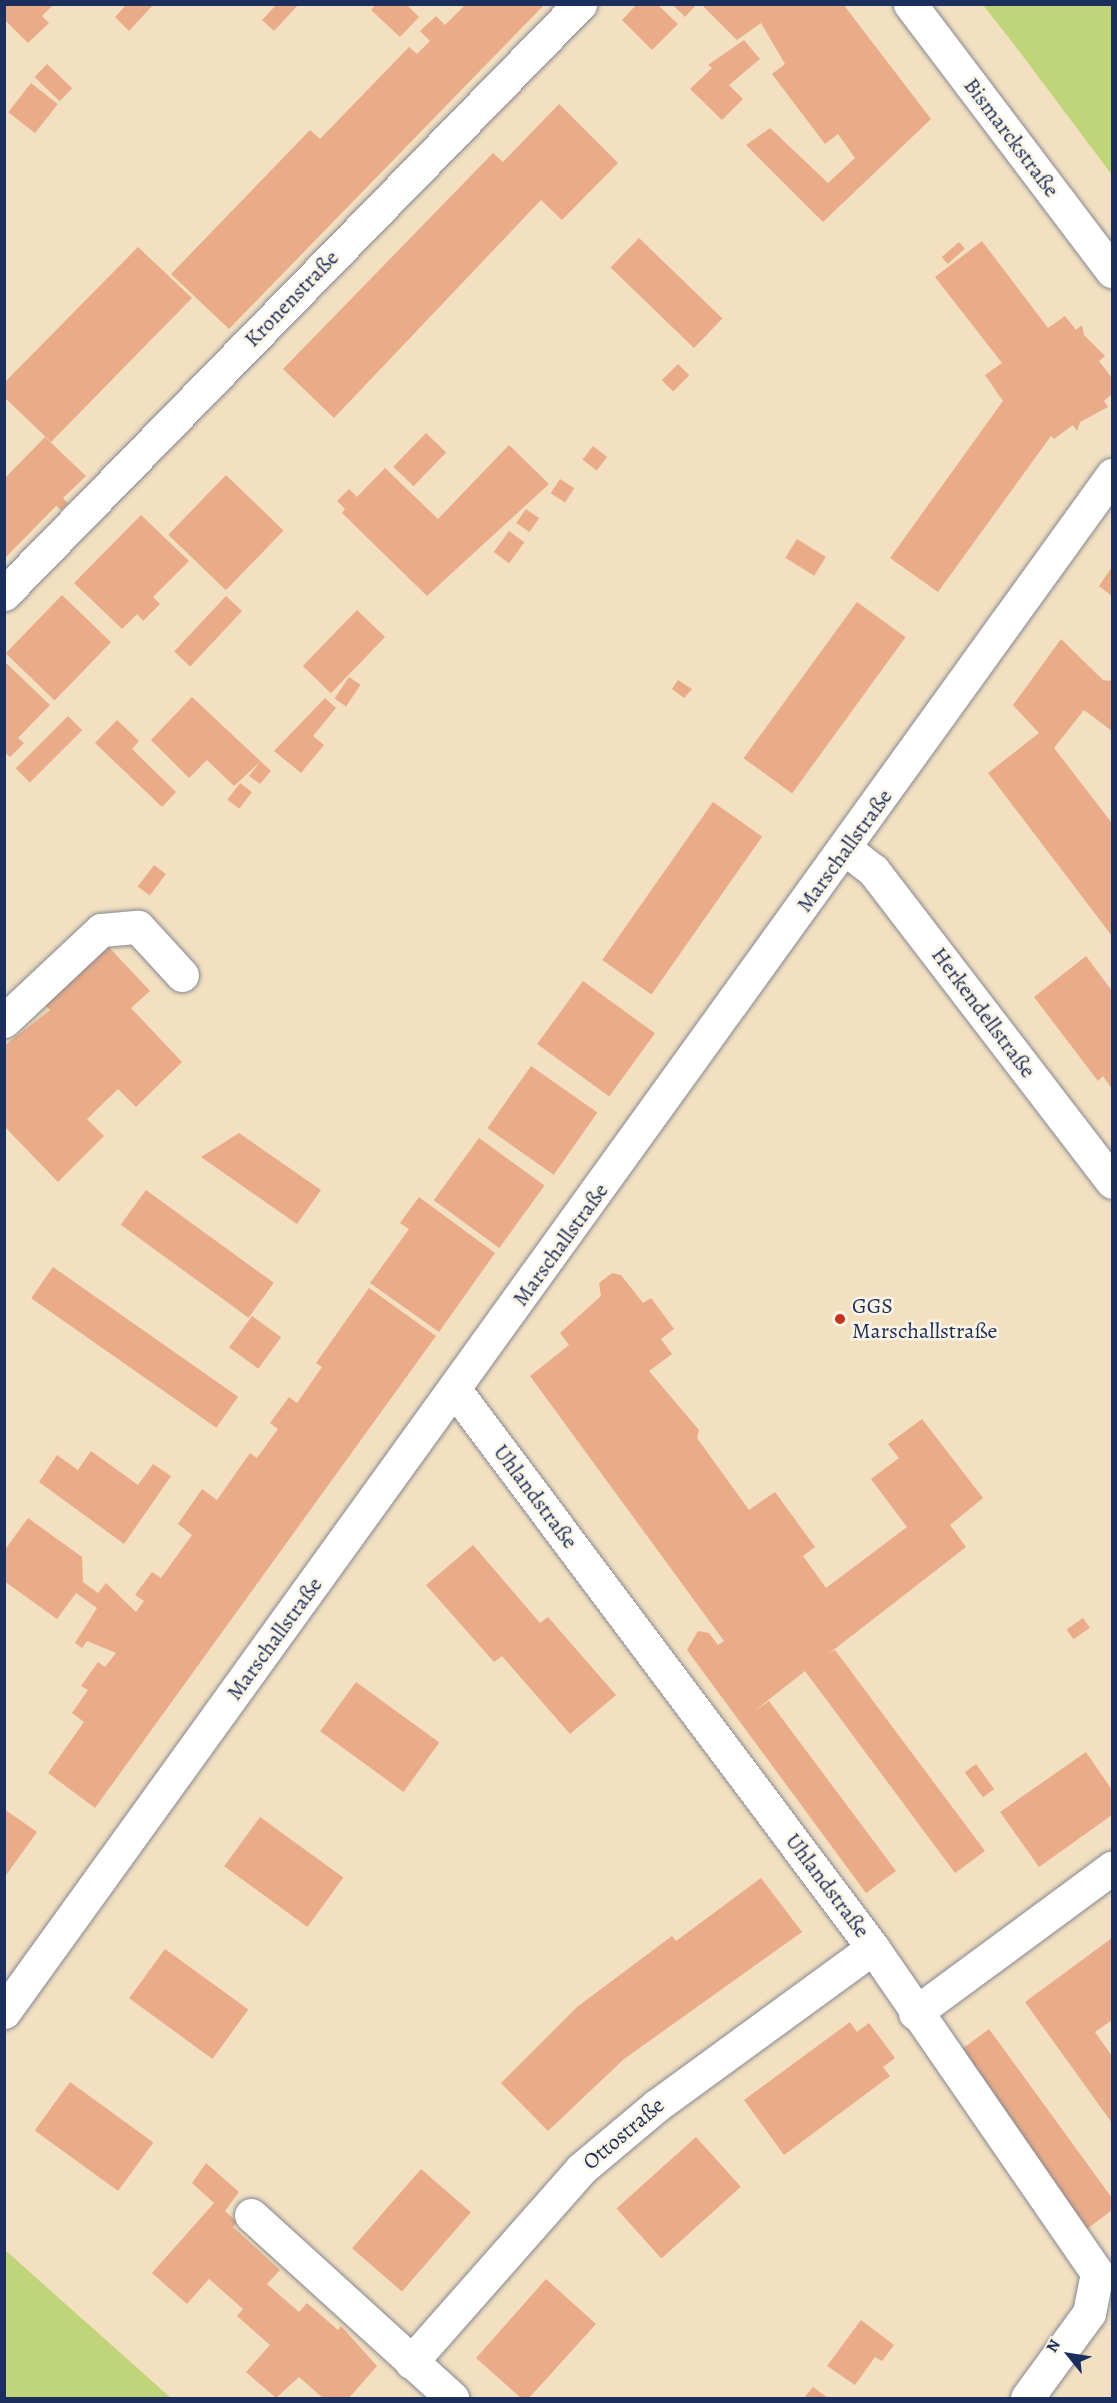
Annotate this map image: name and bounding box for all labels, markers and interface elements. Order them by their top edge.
street label: Bismarckstraße [958,73,1064,203]
street label: Kronenstraße [239,245,345,353]
street label: Marschallstraße [792,784,898,918]
street label: Herkendellstraße [925,942,1041,1084]
street label: Marschallstraße [508,1178,614,1312]
place label: GGS Marschallstraße [852,1293,997,1344]
marker: GGS Marschallstraße [833,1312,847,1326]
street label: Uhlandstraße [487,1440,583,1554]
street label: Marschallstraße [222,1572,328,1706]
street label: Uhlandstraße [779,1829,875,1943]
street label: Ottostraße [578,2092,670,2176]
north arrow [1039,2325,1099,2385]
text: N [1041,2335,1066,2357]

